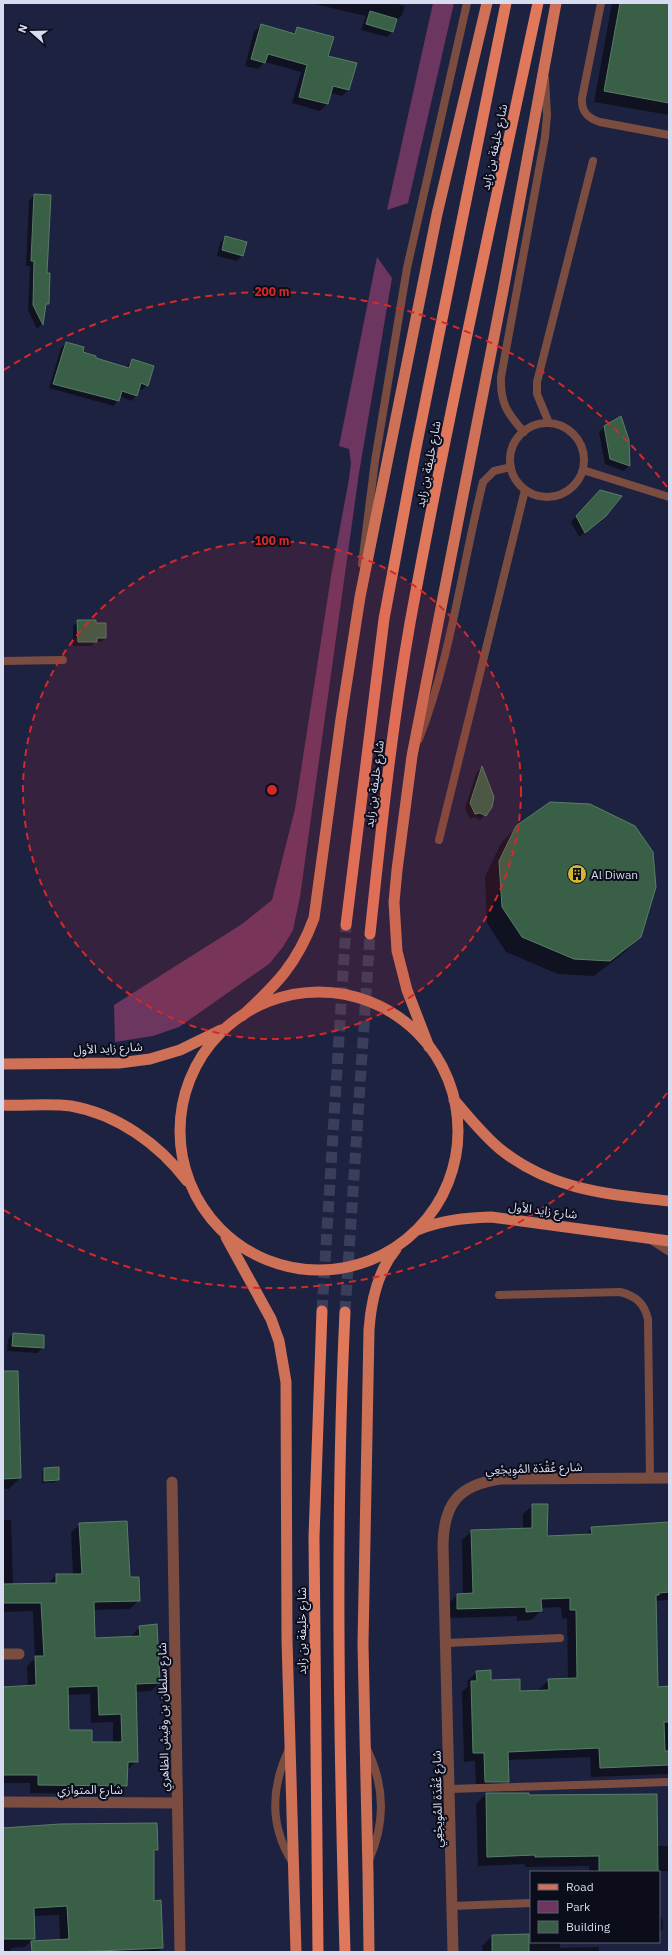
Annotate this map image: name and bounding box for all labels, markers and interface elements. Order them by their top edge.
north arrow [12,12,52,52]
text: N [15,22,31,35]
street label: شارع خليفة بن زايد [478,103,512,192]
text: 200 m [254,284,290,299]
street label: شارع خليفة بن زايد [412,420,446,509]
text: 100 m [254,533,290,548]
street label: شارع خليفة بن زايد [361,740,389,829]
centre of rings [265,783,279,797]
building icon: Al Diwan [566,863,588,885]
place label: Al Diwan [591,867,638,882]
street label: شارع زايد الأول [73,1039,143,1059]
street label: شارع زايد الأول [507,1198,578,1224]
street label: شارع عُقْدَة المُوِيجْعِي [485,1459,583,1480]
street label: شارع خليفة بن زايد [294,1587,311,1675]
street label: شارع سلطان بن وقيش الظاهري [154,1642,175,1792]
street label: شارع عُقْدَة المُوِيجْعِي [429,1750,448,1848]
street label: شارع المتوازي [57,1782,123,1799]
legend [530,1871,660,1943]
text: Road [566,1879,594,1894]
text: Park [566,1899,591,1914]
text: Building [566,1919,611,1934]

